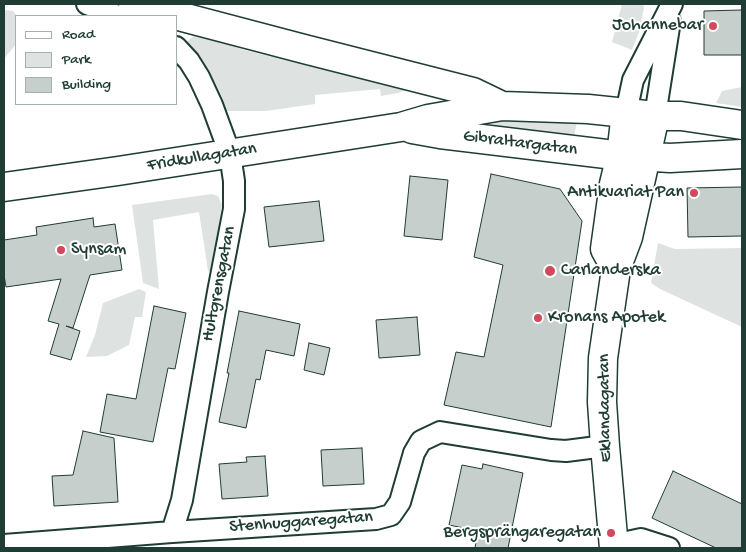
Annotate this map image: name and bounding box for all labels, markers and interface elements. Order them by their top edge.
legend [15,15,178,105]
place label: Johannebar [612,15,703,37]
marker: Johannebar [707,20,719,32]
text: Road [62,26,95,44]
text: Park [62,51,91,69]
text: Building [62,76,111,94]
street label: Gibraltargatan [462,126,578,162]
street label: Fridkullagatan [146,139,258,177]
place label: Antikvariat Pan [567,182,684,204]
marker: Antikvariat Pan [688,187,700,199]
street label: Hultgrensgatan [198,224,242,344]
place label: Synsam [71,239,126,261]
marker: Synsam [55,244,67,256]
place label: Carlanderska [561,260,660,282]
marker: Carlanderska [543,264,557,278]
place label: Kronans Apotek [548,307,665,329]
marker: Kronans Apotek [532,312,544,324]
street label: Eklandagatan [594,354,618,462]
street label: Stenhuggaregatan [228,507,374,539]
place label: Bergsprängaregatan [443,522,601,544]
marker: Bergsprängaregatan [605,527,617,539]

